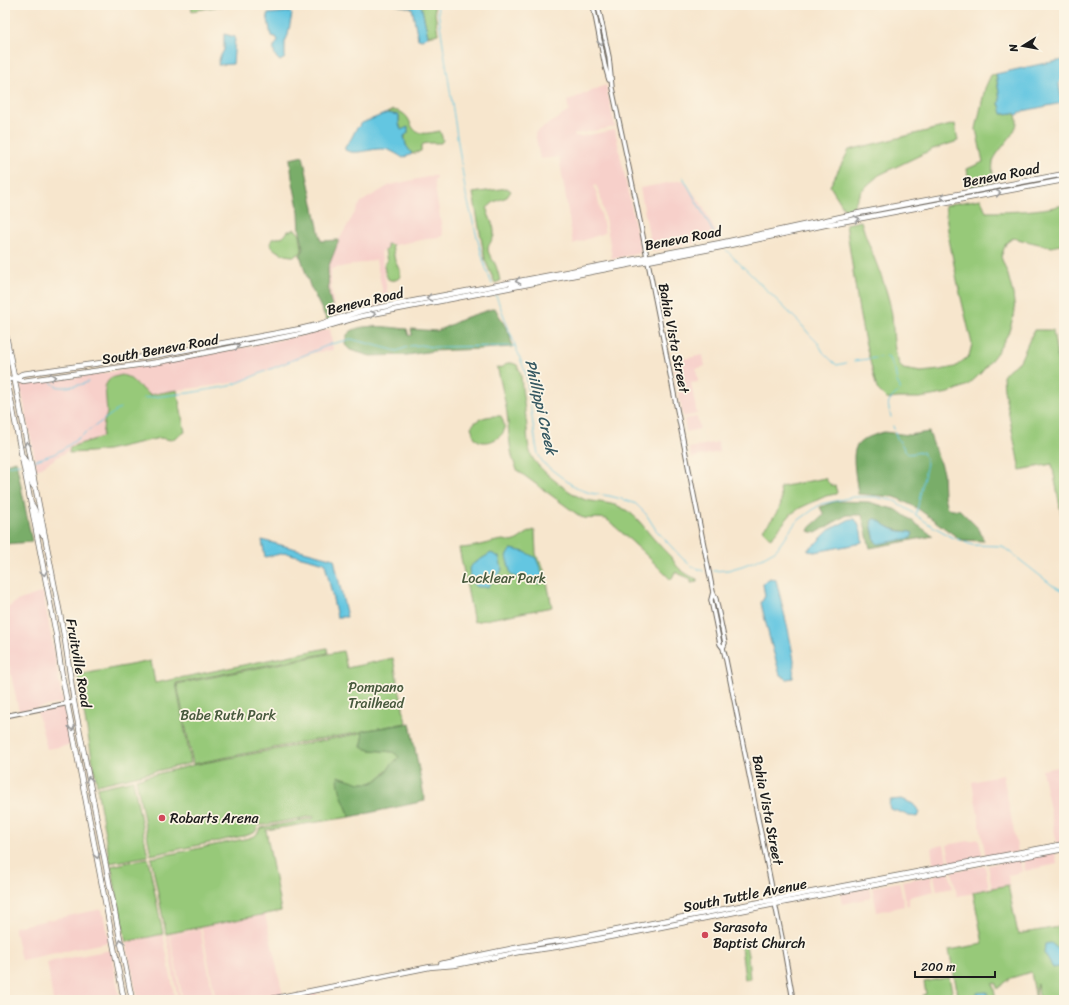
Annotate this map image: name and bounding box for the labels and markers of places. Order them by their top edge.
place label: Robarts Arena [170,806,260,831]
marker: Robarts Arena [157,813,167,823]
place label: Sarasota Baptist Church [713,915,805,956]
marker: Sarasota Baptist Church [700,930,710,940]

